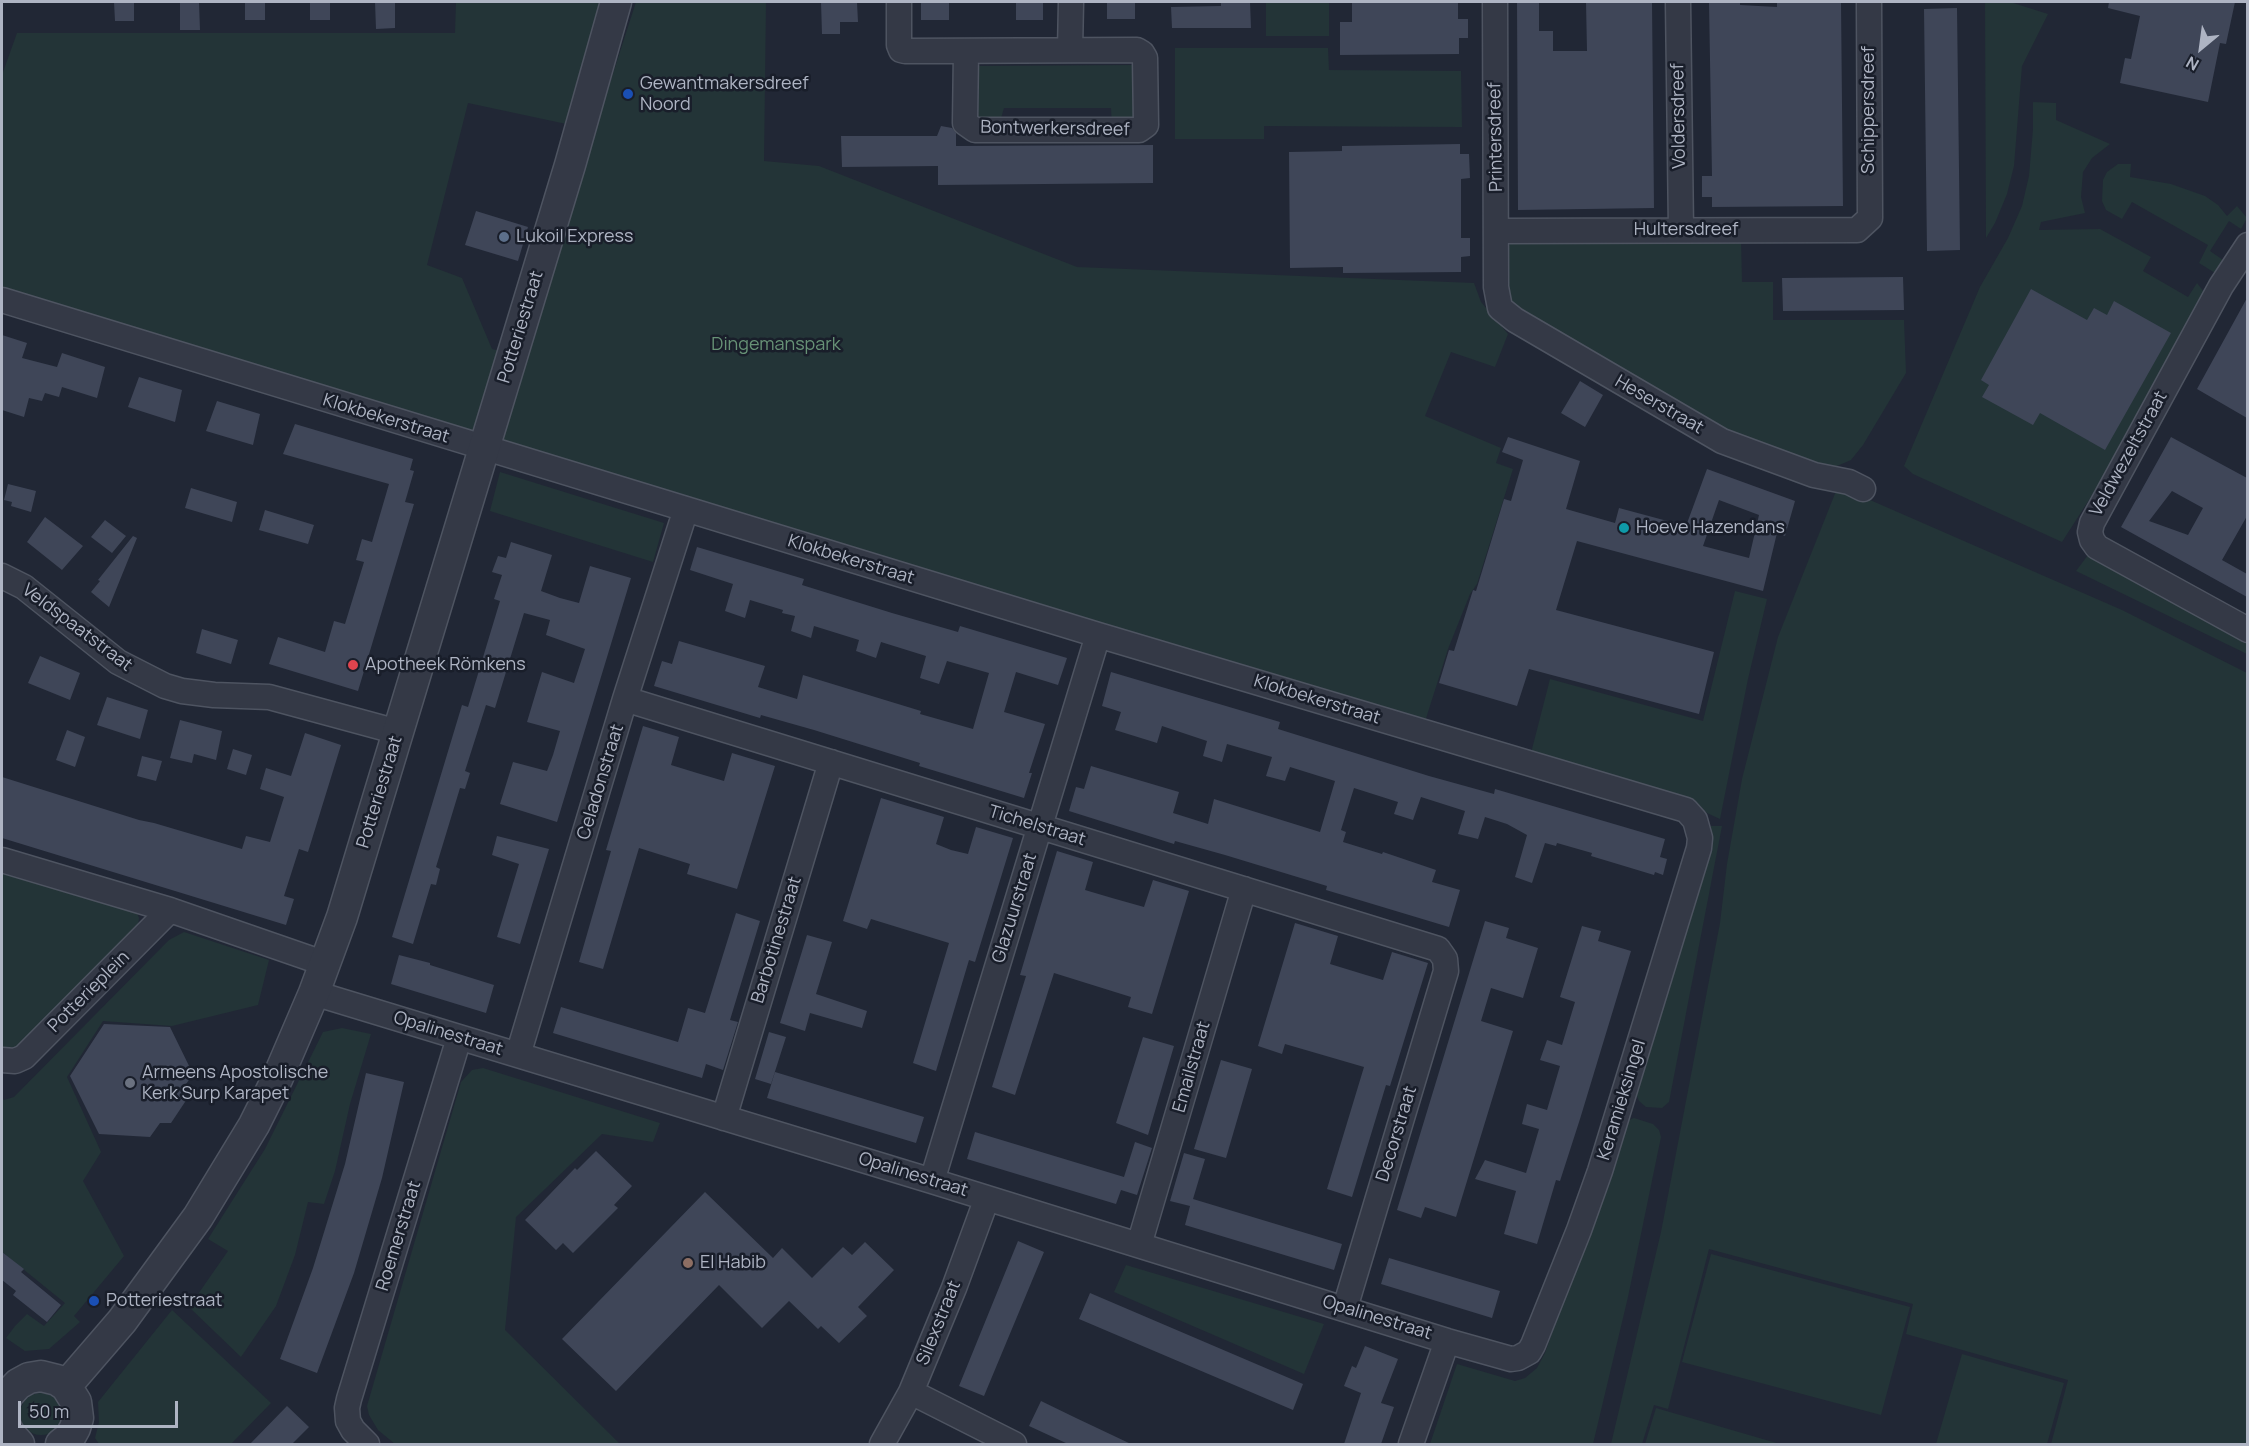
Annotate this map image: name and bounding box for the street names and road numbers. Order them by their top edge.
street label: Schippersdreef [1858,46,1880,174]
street label: Voldersdreef [1667,63,1691,169]
street label: Printersdreef [1484,82,1508,192]
street label: Bontwerkersdreef [980,117,1130,141]
street label: Hultersdreef [1634,219,1738,241]
street label: Potteriestraat [494,268,548,386]
street label: Heserstraat [1611,371,1707,439]
street label: Veldwezeltstraat [2086,388,2172,520]
street label: Klokbekerstraat [320,390,452,448]
street label: Klokbekerstraat [785,531,917,589]
street label: Veldspaatstraat [18,580,136,676]
street label: Klokbekerstraat [1251,671,1383,729]
street label: Celadonstraat [573,722,629,842]
street label: Potteriestraat [353,733,407,851]
street label: Tichelstraat [986,801,1088,851]
street label: Glazuurstraat [988,850,1042,966]
street label: Barbotinestraat [747,874,807,1006]
street label: Potterieplein [44,947,134,1037]
street label: Opalinestraat [391,1007,505,1061]
street label: Emailstraat [1169,1019,1215,1115]
street label: Keramieksingel [1593,1037,1651,1163]
street label: Decorstraat [1372,1083,1422,1185]
street label: Opalinestraat [856,1148,970,1202]
street label: Roemerstraat [372,1178,426,1294]
street label: Silexstraat [912,1278,966,1368]
street label: Opalinestraat [1320,1291,1434,1345]

